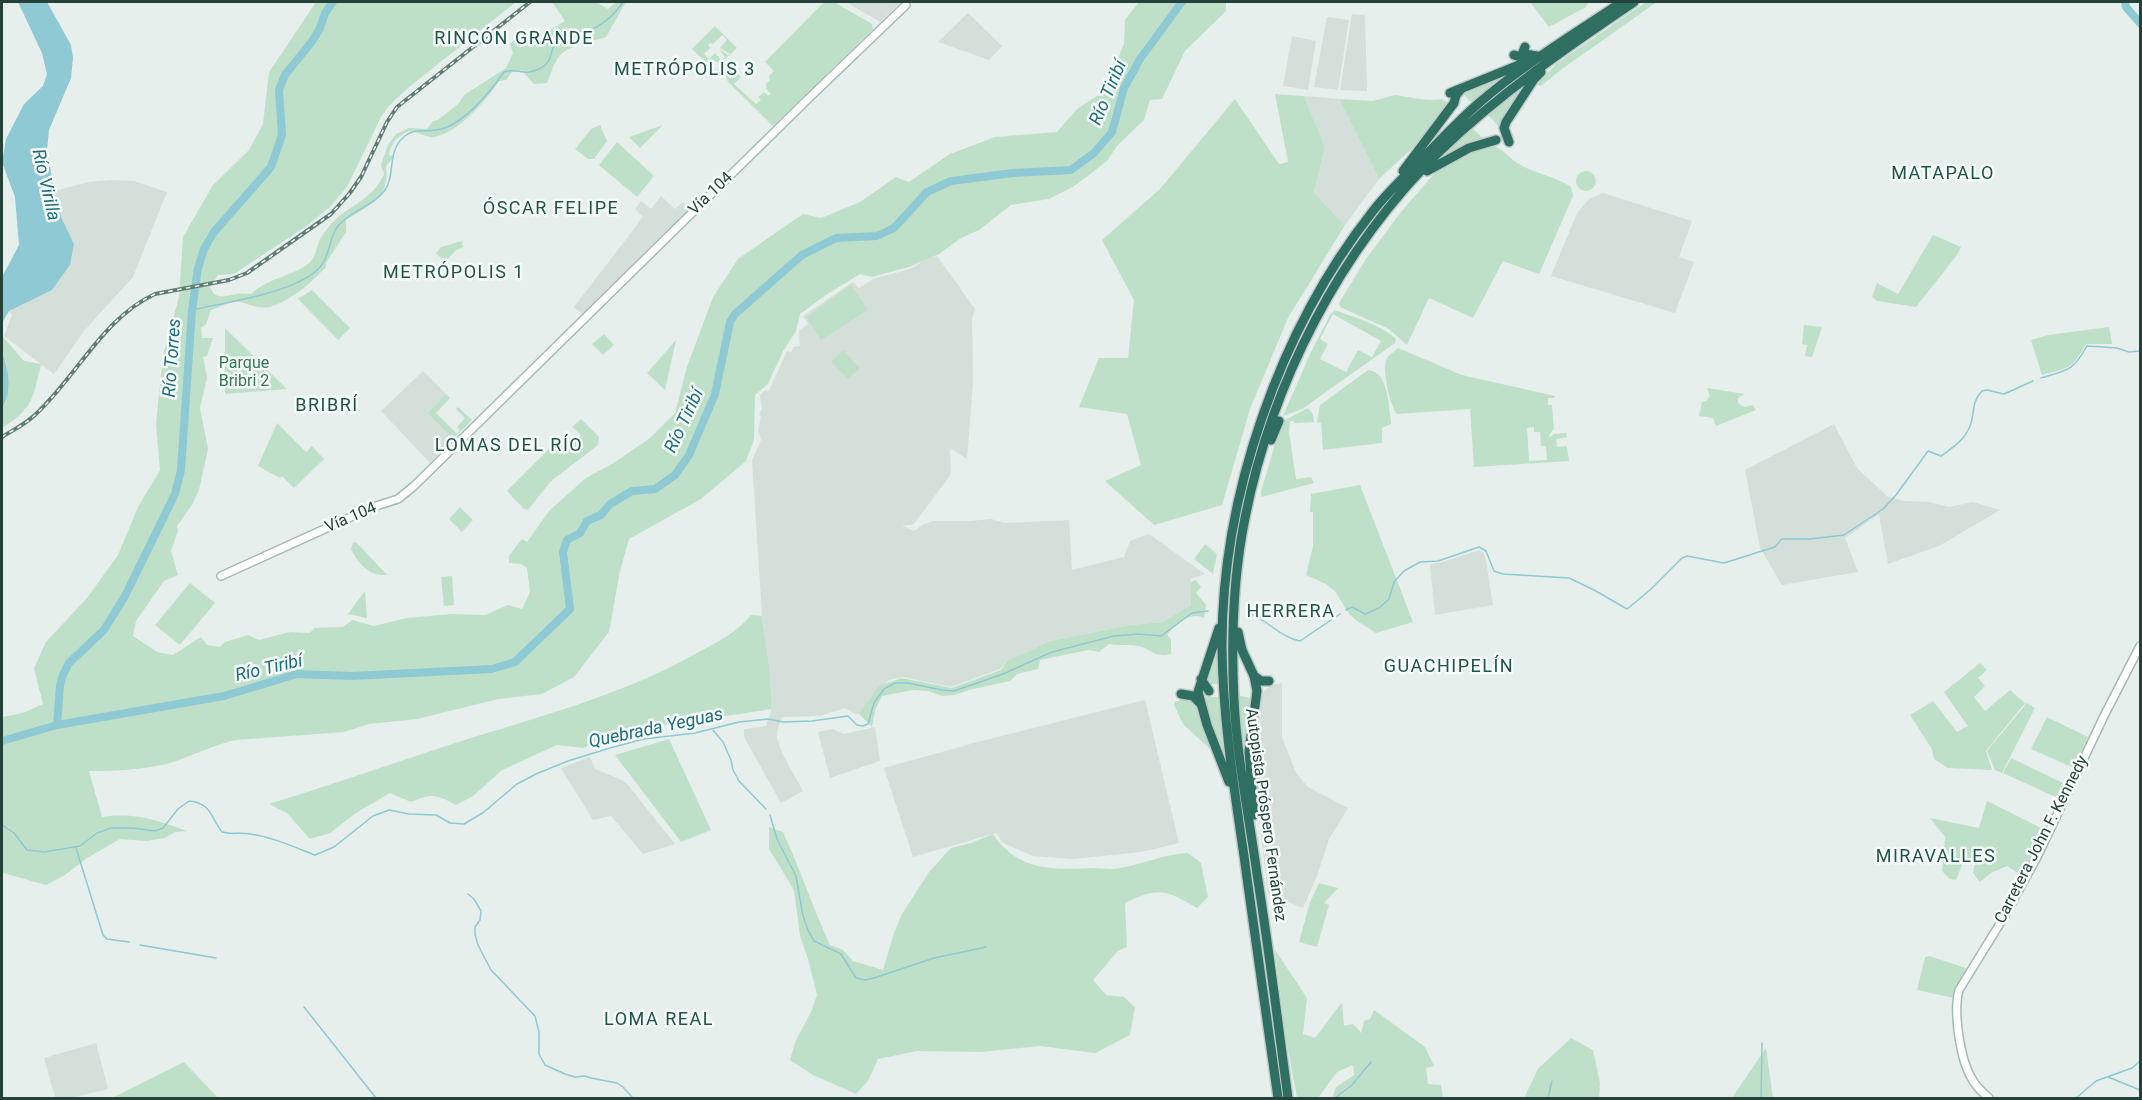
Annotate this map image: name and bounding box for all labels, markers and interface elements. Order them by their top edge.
district label: RINCÓN GRANDE [434,28,594,50]
water label: Río Tiribí [1086,57,1132,129]
district label: METRÓPOLIS 3 [614,59,756,81]
water label: Río Virilla [26,147,64,223]
district label: MATAPALO [1891,163,1995,185]
street label: Vía 104 [685,168,737,220]
district label: ÓSCAR FELIPE [483,198,619,220]
district label: METRÓPOLIS 1 [383,262,525,284]
water label: Río Torres [159,318,187,398]
park label: Parque Bribri 2 [219,354,269,392]
water label: Río Tiribí [661,385,709,457]
district label: BRIBRÍ [295,395,359,417]
district label: LOMAS DEL RÍO [435,435,583,457]
street label: Vía 104 [322,499,380,537]
district label: HERRERA [1247,601,1335,623]
water label: Río Tiribí [233,651,305,687]
district label: GUACHIPELÍN [1384,656,1514,678]
water label: Quebrada Yeguas [587,704,725,754]
street label: Autopista Próspero Fernández [1241,707,1289,923]
street label: Carretera John F. Kennedy [1991,753,2093,927]
district label: MIRAVALLES [1876,846,1996,868]
district label: LOMA REAL [604,1009,714,1031]

